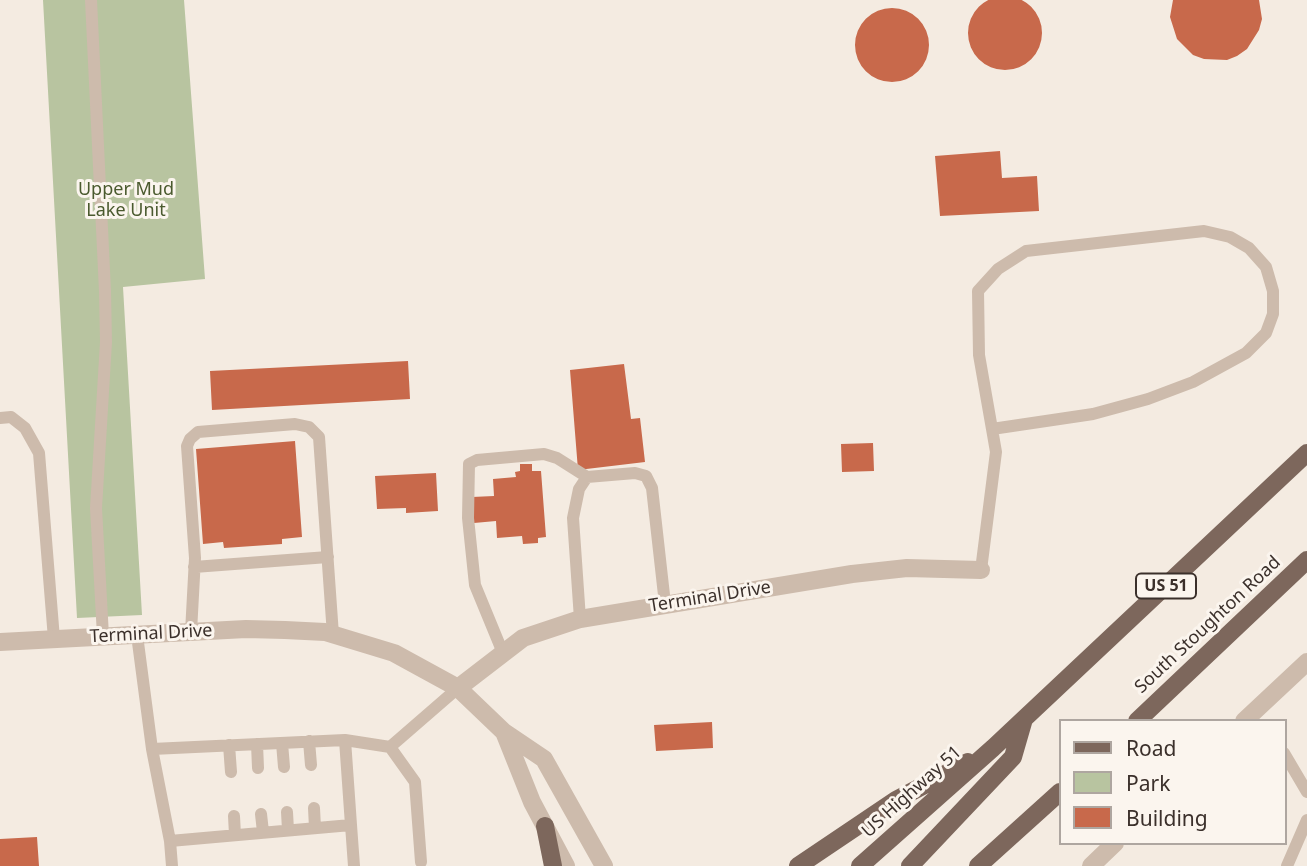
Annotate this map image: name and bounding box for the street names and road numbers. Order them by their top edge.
street label: South Stoughton Road [1131,552,1285,698]
road number: US 51 [1136,573,1196,598]
street label: Terminal Drive [648,577,772,617]
street label: Terminal Drive [89,620,213,648]
street label: US Highway 51 [858,742,966,842]

